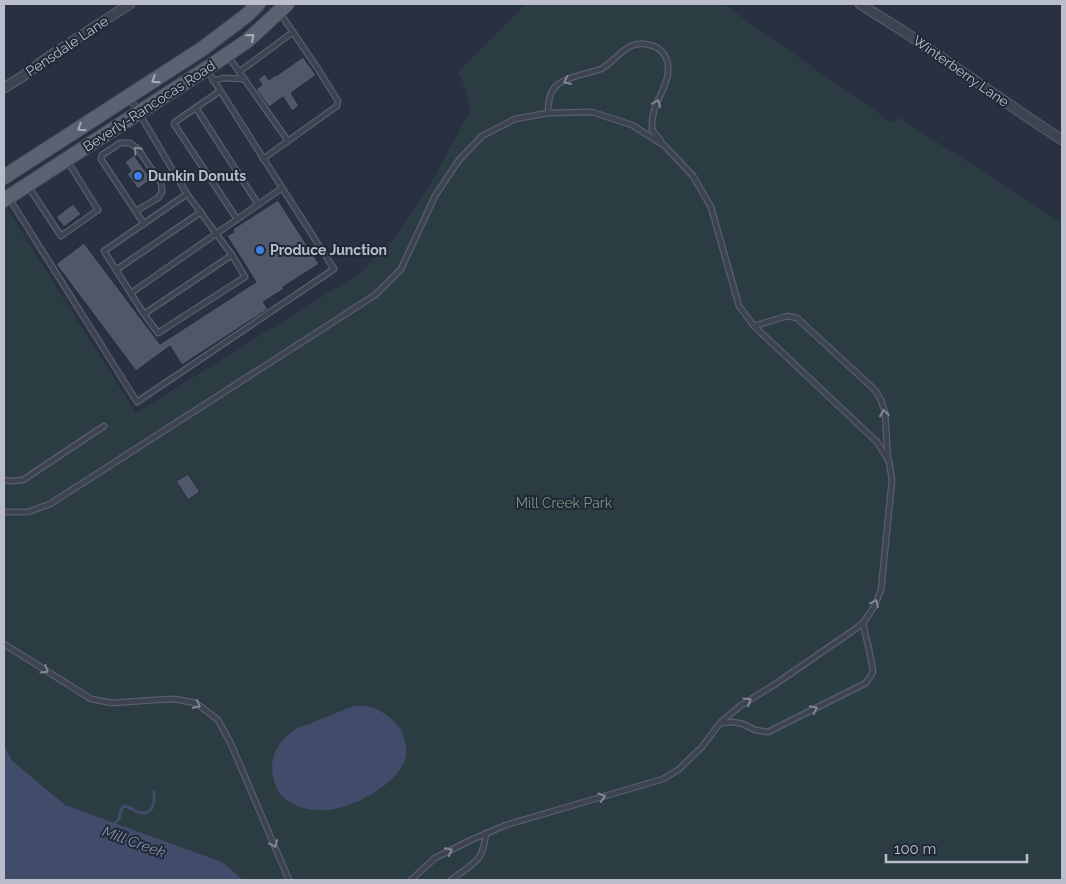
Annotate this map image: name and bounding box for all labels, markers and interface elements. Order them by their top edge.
street label: Pensdale Lane [23,13,111,79]
street label: Winterberry Lane [910,32,1012,110]
one-way arrow [245,34,254,43]
street label: Beverly-Rancocas Road [80,57,218,155]
one-way arrow [151,73,160,83]
one-way arrow [563,74,572,85]
one-way arrow [651,99,661,108]
one-way arrow [77,122,86,131]
one-way arrow [134,146,143,155]
place label: Dunkin Donuts [148,168,246,184]
marker: Dunkin Donuts [132,170,144,182]
place label: Produce Junction [270,242,387,258]
marker: Produce Junction [254,244,266,256]
one-way arrow [879,409,889,417]
park label: Mill Creek Park [516,495,613,511]
one-way arrow [869,599,879,608]
one-way arrow [39,664,48,673]
one-way arrow [743,698,752,707]
one-way arrow [192,699,201,709]
one-way arrow [809,705,818,715]
one-way arrow [597,792,606,802]
water label: Mill Creek [100,822,168,862]
scale bar [886,832,1027,864]
one-way arrow [267,839,278,848]
text: 100 m [894,840,936,858]
one-way arrow [444,847,453,857]

